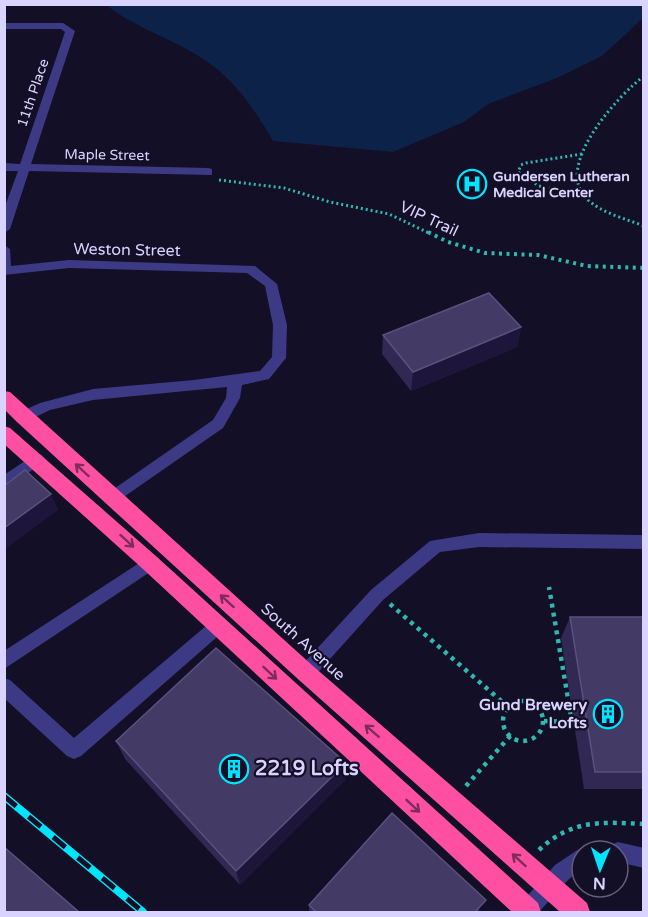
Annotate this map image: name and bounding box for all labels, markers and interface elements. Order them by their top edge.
street label: 11th Place [13,57,53,129]
street label: Maple Street [64,146,150,164]
hospital icon: Gundersen Lutheran Medical Center [456,168,488,200]
place label: Gundersen Lutheran Medical Center [493,168,630,201]
street label: VIP Trail [396,197,462,241]
street label: Weston Street [73,239,181,261]
one-way arrow [75,463,90,477]
one-way arrow [119,534,134,548]
one-way arrow [220,594,235,608]
street label: South Avenue [257,599,349,685]
one-way arrow [262,666,277,680]
place label: Gund Brewery Lofts [479,695,587,733]
building icon: Gund Brewery Lofts [592,698,624,730]
one-way arrow [365,724,380,738]
building icon: 2219 Lofts [218,753,250,785]
place label: 2219 Lofts [255,757,359,781]
one-way arrow [406,799,421,813]
north arrow [570,839,630,899]
one-way arrow [512,853,527,867]
text: N [593,873,606,893]

